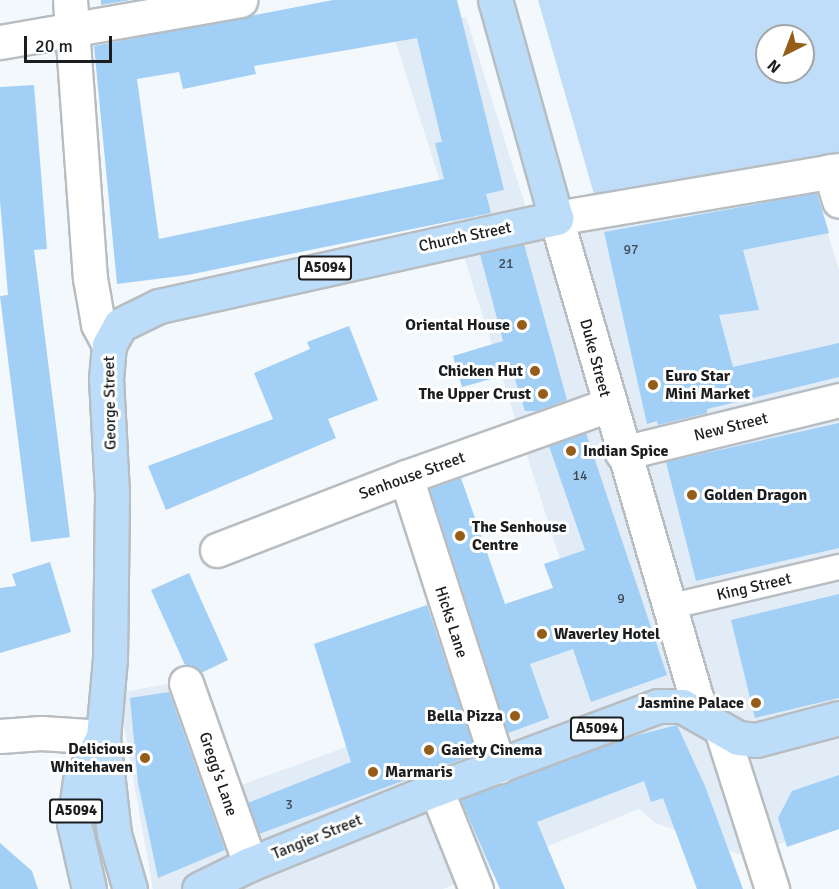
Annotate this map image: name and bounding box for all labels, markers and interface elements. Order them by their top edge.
scale bar [27,24,116,62]
north arrow [755,24,815,84]
text: 20 m [35,35,73,57]
text: N [763,55,785,77]
street label: Church Street [417,218,513,256]
house number: 97 [623,242,639,258]
road number: A5094 [298,256,352,280]
house number: 21 [498,256,514,272]
place label: Oriental House [405,315,510,335]
street label: Duke Street [575,317,615,399]
marker: Oriental House [515,318,529,332]
street label: George Street [100,356,120,450]
place label: Chicken Hut [438,361,523,381]
marker: Chicken Hut [528,364,542,378]
place label: Euro Star Mini Market [665,366,750,404]
marker: Euro Star Mini Market [646,378,660,392]
place label: The Upper Crust [419,384,531,404]
marker: The Upper Crust [536,387,550,401]
street label: New Street [692,409,770,445]
place label: Indian Spice [583,441,668,461]
marker: Indian Spice [564,444,578,458]
street label: Senhouse Street [356,448,468,504]
house number: 14 [572,468,588,484]
place label: Golden Dragon [704,485,807,505]
marker: Golden Dragon [685,488,699,502]
place label: The Senhouse Centre [472,517,567,555]
marker: The Senhouse Centre [453,529,467,543]
street label: King Street [715,569,793,605]
street label: Hicks Lane [430,584,472,660]
house number: 9 [617,591,625,607]
place label: Waverley Hotel [554,624,660,644]
marker: Waverley Hotel [535,627,549,641]
place label: Jasmine Palace [638,693,744,713]
marker: Jasmine Palace [749,696,763,710]
place label: Bella Pizza [427,706,503,726]
marker: Bella Pizza [508,709,522,723]
road number: A5094 [570,717,624,741]
street label: Gregg's Lane [195,729,241,819]
place label: Delicious Whitehaven [50,739,133,777]
place label: Gaiety Cinema [441,740,542,760]
marker: Gaiety Cinema [422,743,436,757]
marker: Delicious Whitehaven [138,751,152,765]
place label: Marmaris [385,762,453,782]
marker: Marmaris [366,765,380,779]
house number: 3 [285,797,293,813]
road number: A5094 [49,799,103,823]
street label: Tangier Street [269,810,365,864]

